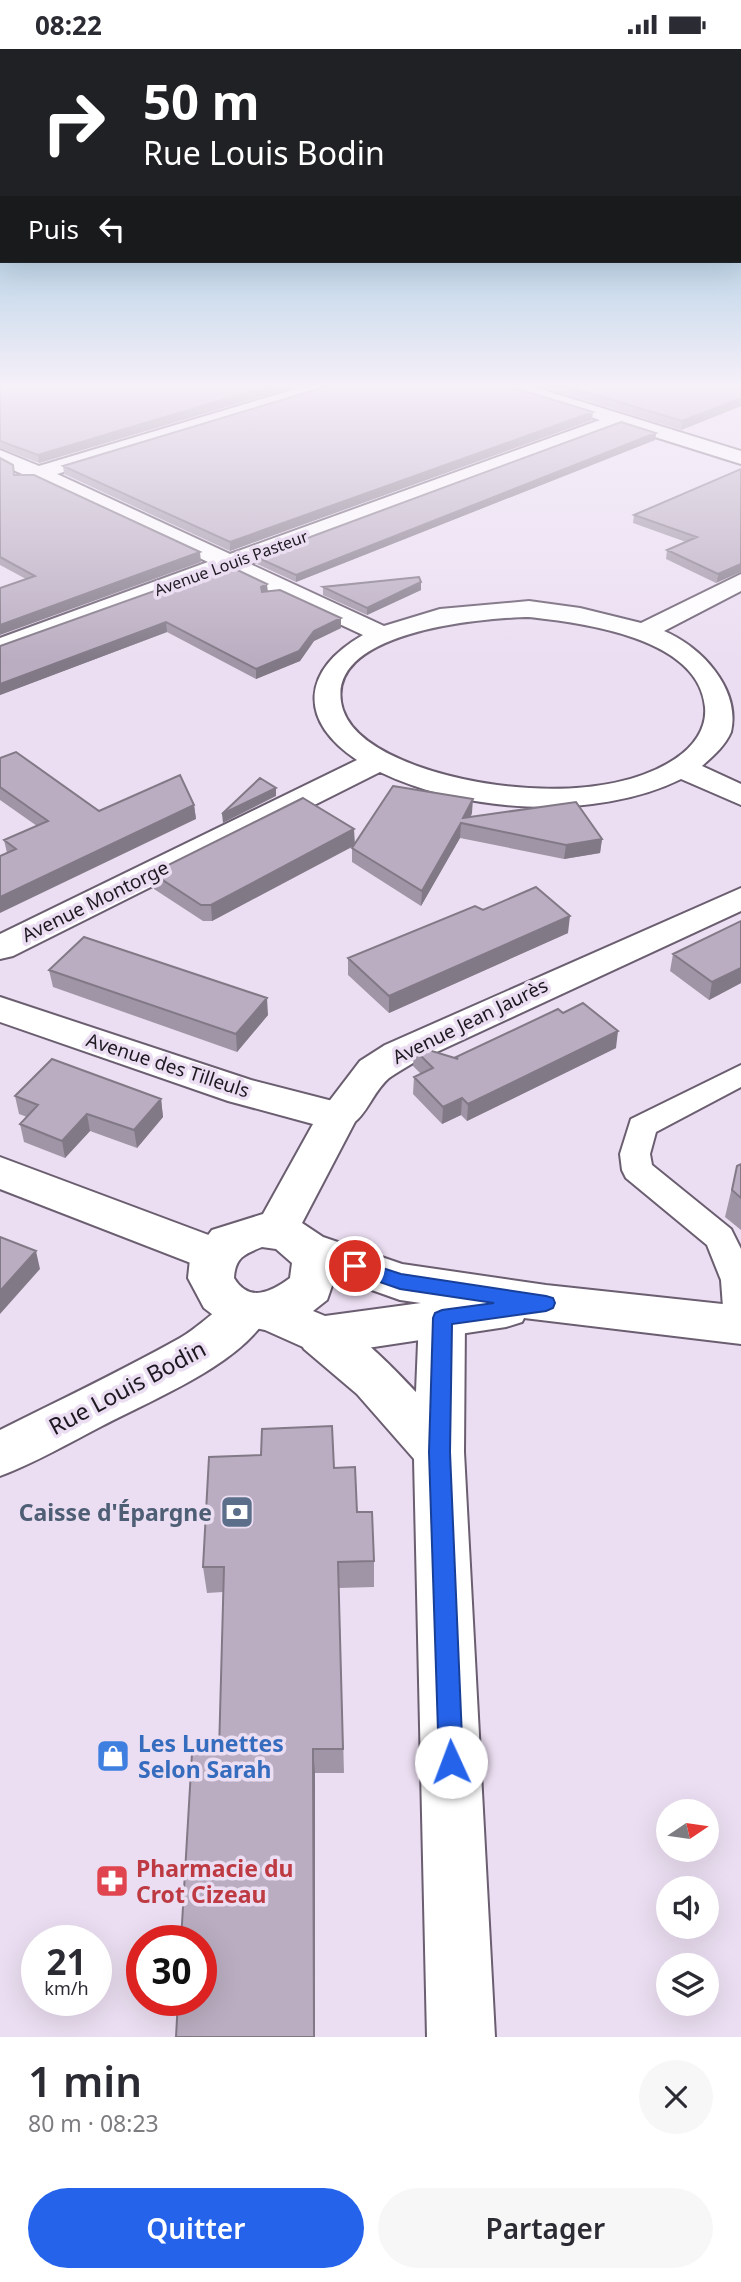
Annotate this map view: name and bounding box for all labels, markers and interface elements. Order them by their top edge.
text: 08:22 [35,7,102,43]
text: 50 m [143,68,260,134]
icon: right [28,77,119,168]
text: Rue Louis Bodin [143,131,385,174]
icon: left [93,210,131,248]
text: Puis [28,211,79,247]
street label: Avenue Louis Pasteur [151,525,311,601]
street label: Avenue Montorge [17,854,173,948]
street label: Avenue Jean Jaurès [388,972,552,1070]
street label: Avenue des Tilleuls [83,1026,253,1104]
pin [325,1236,385,1296]
icon: arrive [336,1247,374,1285]
street label: Rue Louis Bodin [43,1332,211,1442]
bank icon: Caisse d'Épargne [218,1493,256,1531]
place label: Caisse d'Épargne [19,1496,212,1528]
position arrow [414,1725,488,1799]
place label: Les Lunettes Selon Sarah [138,1727,284,1785]
shop icon: Les Lunettes Selon Sarah [94,1737,132,1775]
north arrow [656,1799,719,1862]
map controls [656,1799,719,2016]
place label: Pharmacie du Crot Cizeau [136,1852,293,1910]
pharmacy icon: Pharmacie du Crot Cizeau [93,1862,131,1900]
button: sound [656,1876,719,1939]
speed limit sign: 30 [126,1925,217,2016]
text: 21 [46,1938,87,1985]
button: layers [656,1953,719,2016]
text: km/h [44,1976,89,2000]
text: 1 min [28,2052,142,2109]
button: close [639,2060,713,2134]
text: 80 m · 08:23 [28,2107,159,2139]
button: Quitter [28,2188,364,2268]
button: Partager [378,2188,713,2268]

